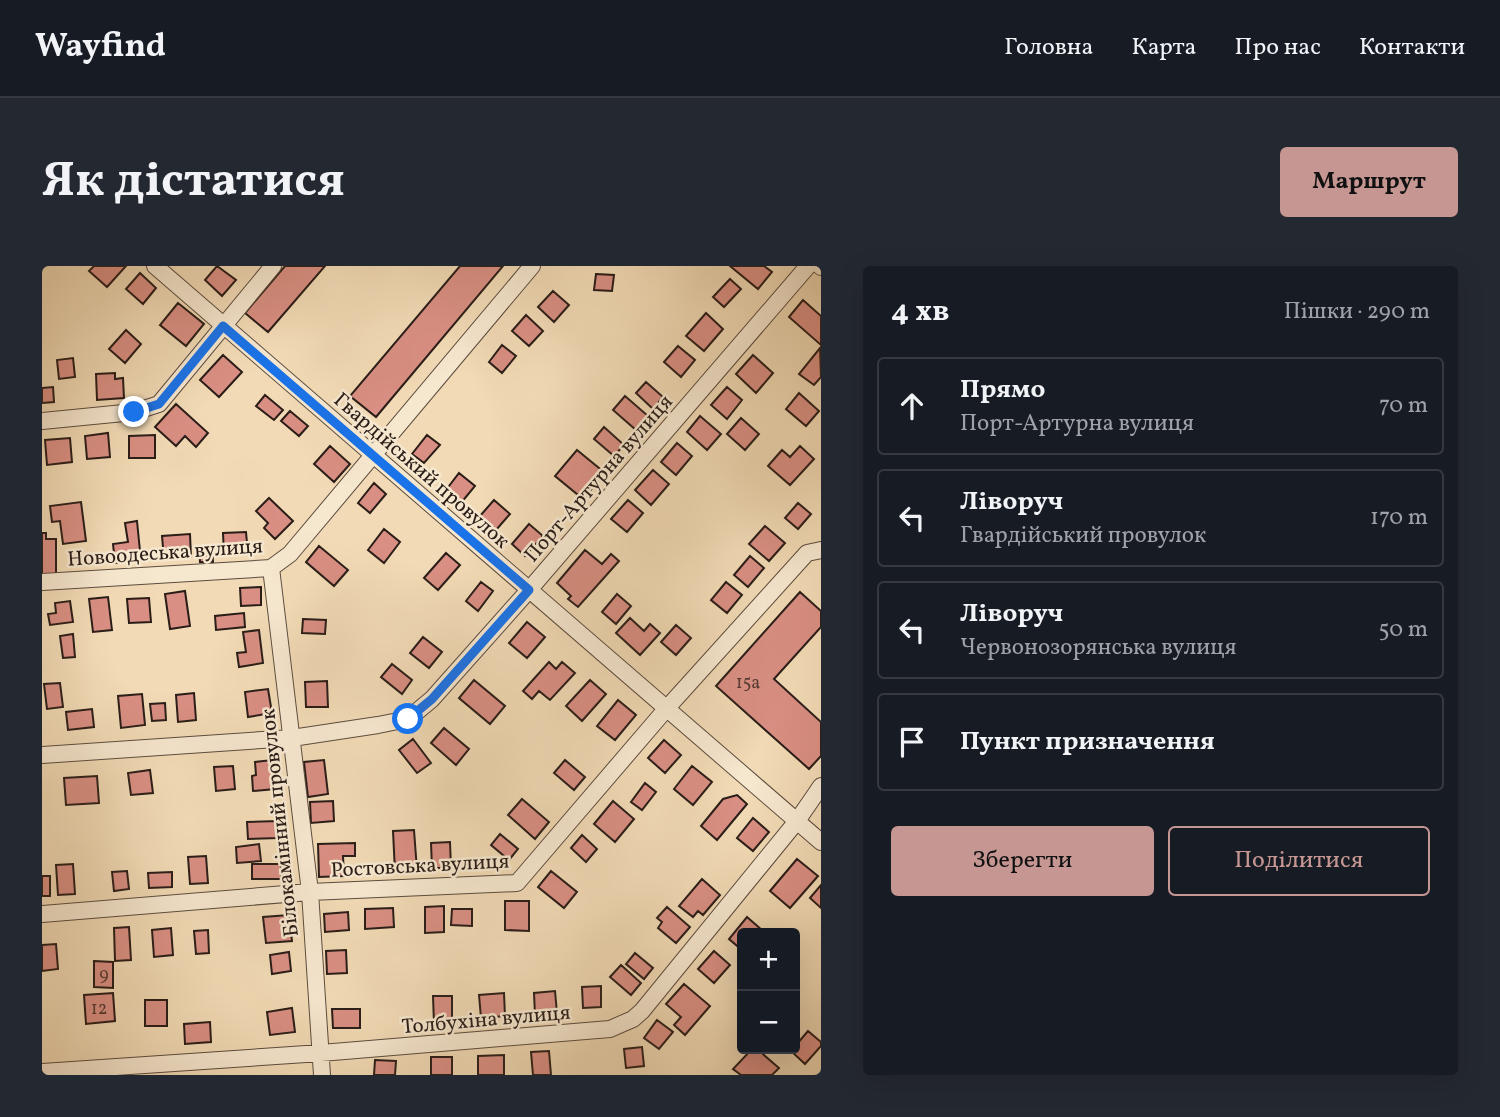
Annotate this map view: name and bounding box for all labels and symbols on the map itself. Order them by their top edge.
street label: Гвардійський провулок [327,386,515,556]
street label: Порт-Артурна вулиця [518,389,680,569]
route end [118,396,149,427]
street label: Новоодеська вулиця [66,532,264,575]
house number: 15а [736,671,760,696]
route start [392,703,423,734]
street label: Білокамінний провулок [254,707,307,938]
street label: Ростовська вулиця [330,847,510,886]
house number: 9 [99,963,109,988]
house number: 12 [91,997,107,1022]
street label: Толбухіна вулиця [401,999,572,1042]

